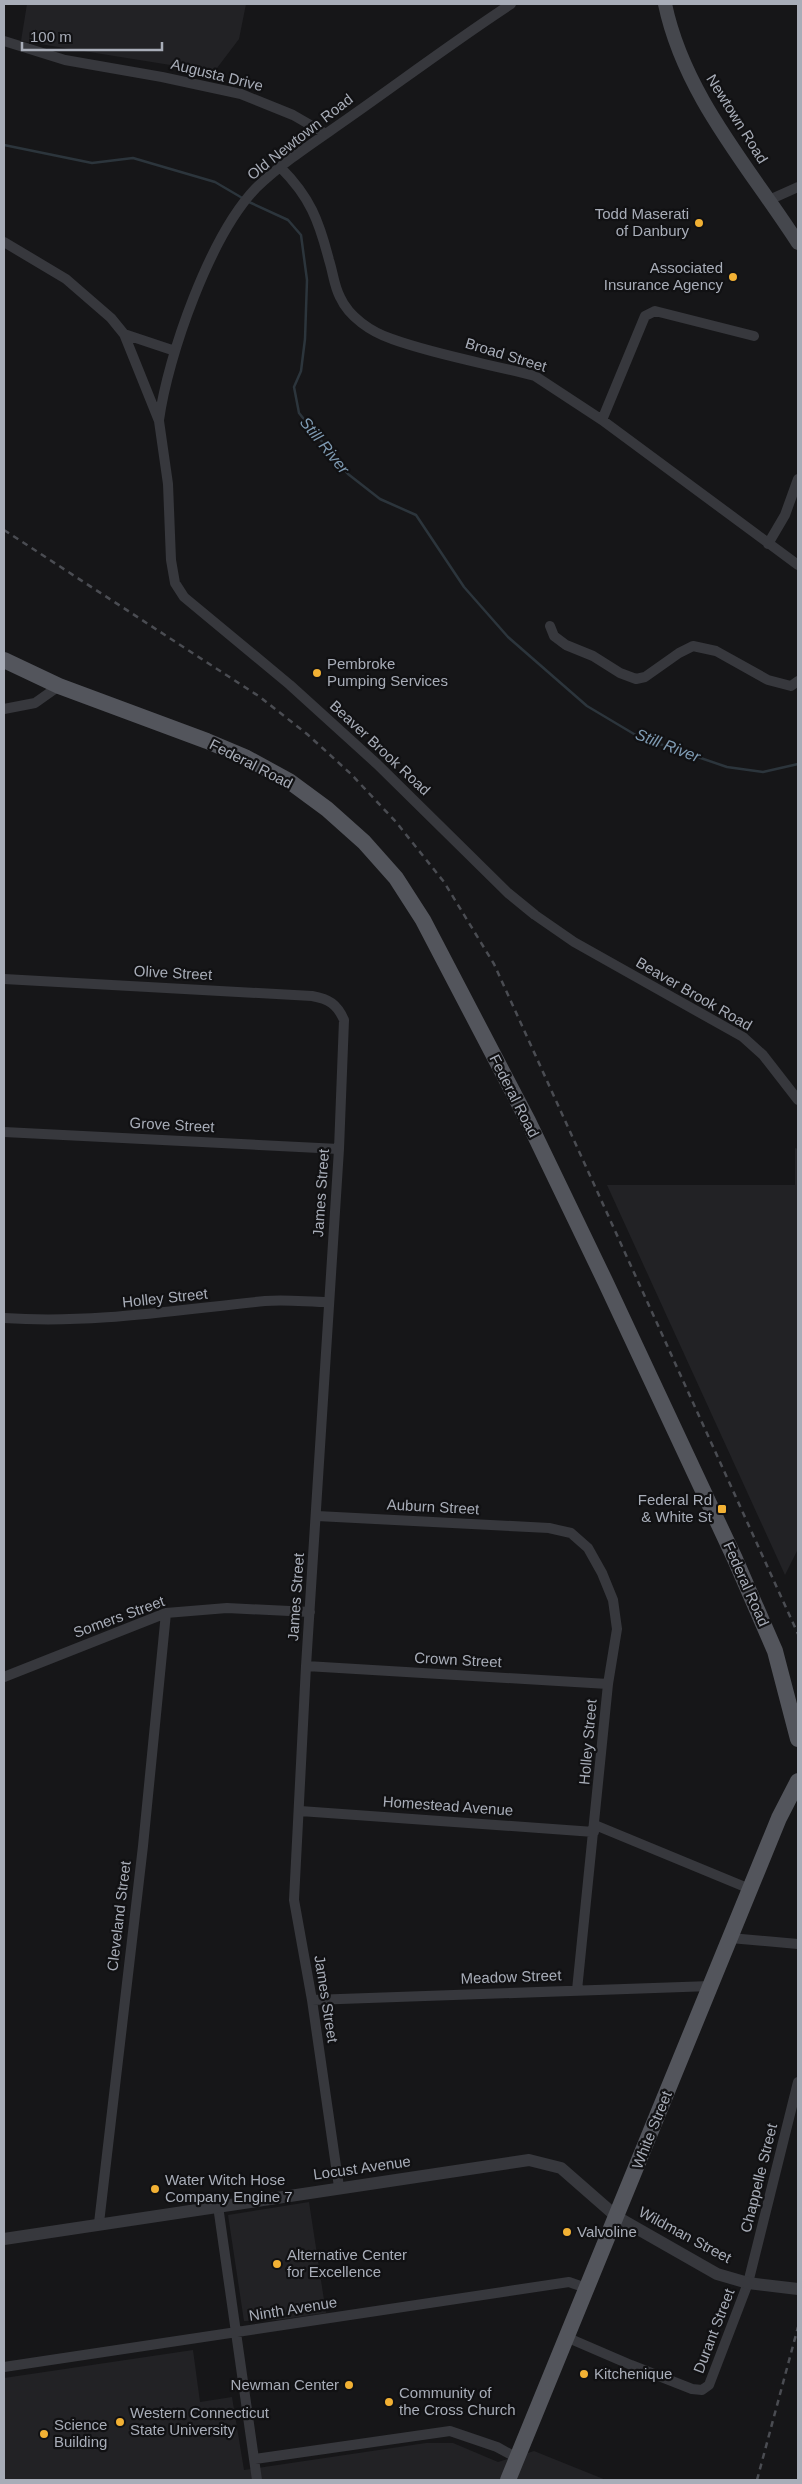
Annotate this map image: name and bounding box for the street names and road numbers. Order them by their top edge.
street label: Augusta Drive [169,55,265,94]
street label: Newtown Road [703,71,772,166]
street label: Old Newtown Road [244,90,356,183]
street label: Broad Street [463,334,550,375]
street label: Beaver Brook Road [327,697,434,798]
street label: Federal Road [207,735,296,792]
street label: Beaver Brook Road [633,953,755,1034]
street label: Olive Street [133,962,213,983]
street label: Federal Road [486,1051,543,1140]
street label: Grove Street [129,1114,216,1135]
street label: James Street [309,1147,332,1238]
street label: Holley Street [121,1284,209,1310]
street label: Auburn Street [386,1496,481,1517]
street label: Federal Road [720,1539,773,1629]
street label: James Street [284,1551,307,1642]
street label: Somers Street [71,1592,168,1641]
street label: Crown Street [414,1649,503,1670]
street label: Holley Street [575,1698,600,1785]
street label: Homestead Avenue [382,1792,514,1819]
street label: Cleveland Street [103,1859,134,1972]
street label: James Street [311,1954,342,2045]
street label: Meadow Street [460,1966,563,1987]
street label: White Street [628,2088,675,2171]
street label: Chappelle Street [737,2121,780,2234]
street label: Locust Avenue [312,2152,412,2183]
street label: Wildman Street [636,2203,735,2267]
street label: Durant Street [690,2285,738,2376]
street label: Ninth Avenue [248,2293,338,2324]

